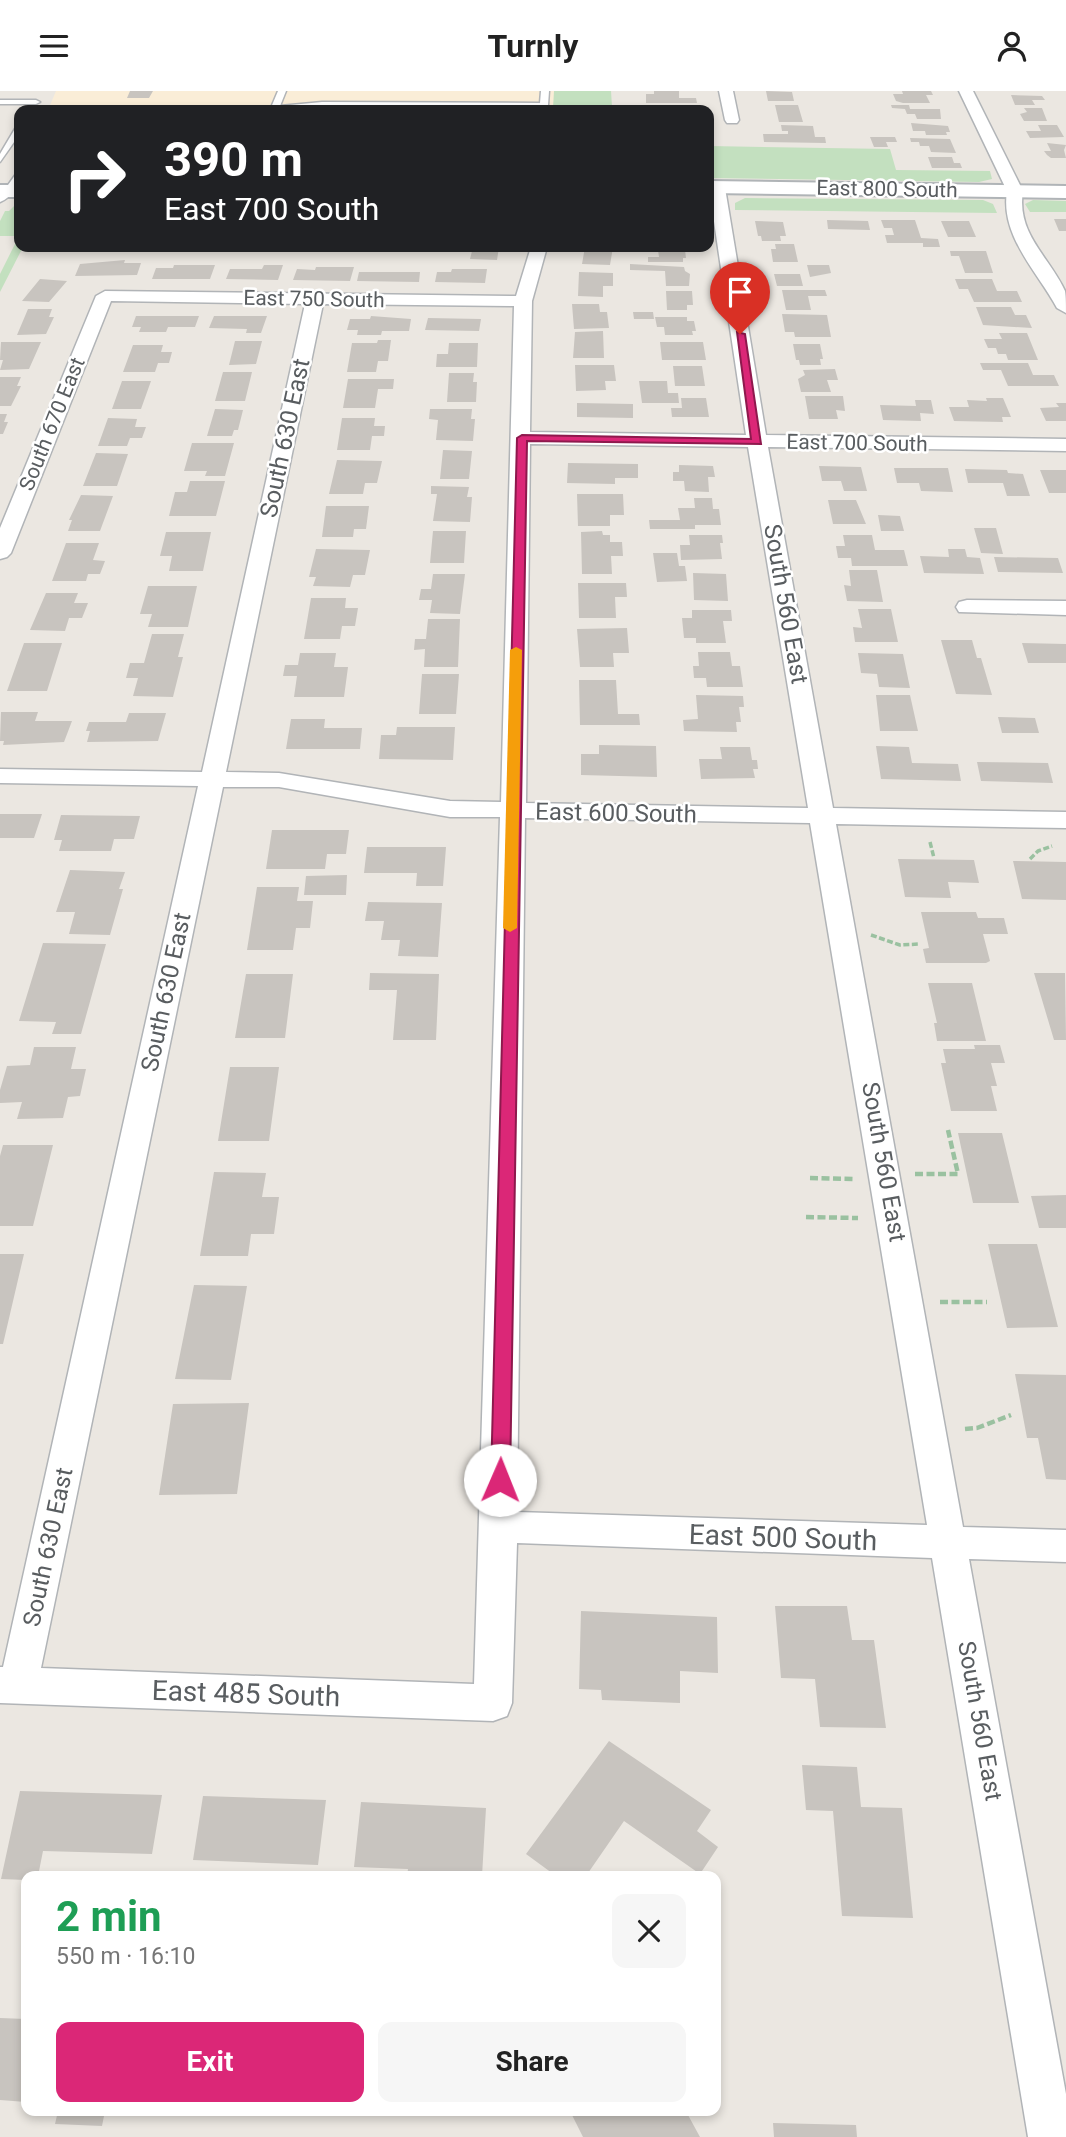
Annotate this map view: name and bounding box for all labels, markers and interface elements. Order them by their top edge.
icon: menu [35,27,73,65]
text: Turnly [488,27,578,65]
icon: person [993,27,1031,65]
text: 390 m [164,131,303,188]
icon: right [49,133,140,224]
street label: East 800 South [816,176,958,202]
text: East 700 South [164,190,379,228]
pin [710,262,770,334]
icon: arrive [721,273,759,311]
street label: East 750 South [243,286,385,312]
street label: South 670 East [14,354,90,494]
street label: South 630 East [255,356,316,520]
street label: East 700 South [786,430,928,456]
street label: South 560 East [758,522,814,686]
street label: East 600 South [535,798,697,828]
street label: South 630 East [136,910,197,1074]
street label: South 560 East [856,1080,912,1244]
position arrow [463,1443,537,1517]
street label: South 630 East [18,1465,79,1629]
street label: East 500 South [688,1518,878,1557]
street label: South 560 East [952,1639,1008,1803]
street label: East 485 South [151,1674,341,1713]
text: 2 min [56,1892,162,1941]
button: close [612,1894,686,1968]
text: 550 m · 16:10 [56,1943,195,1970]
button: Exit [56,2022,364,2102]
button: Share [378,2022,686,2102]

